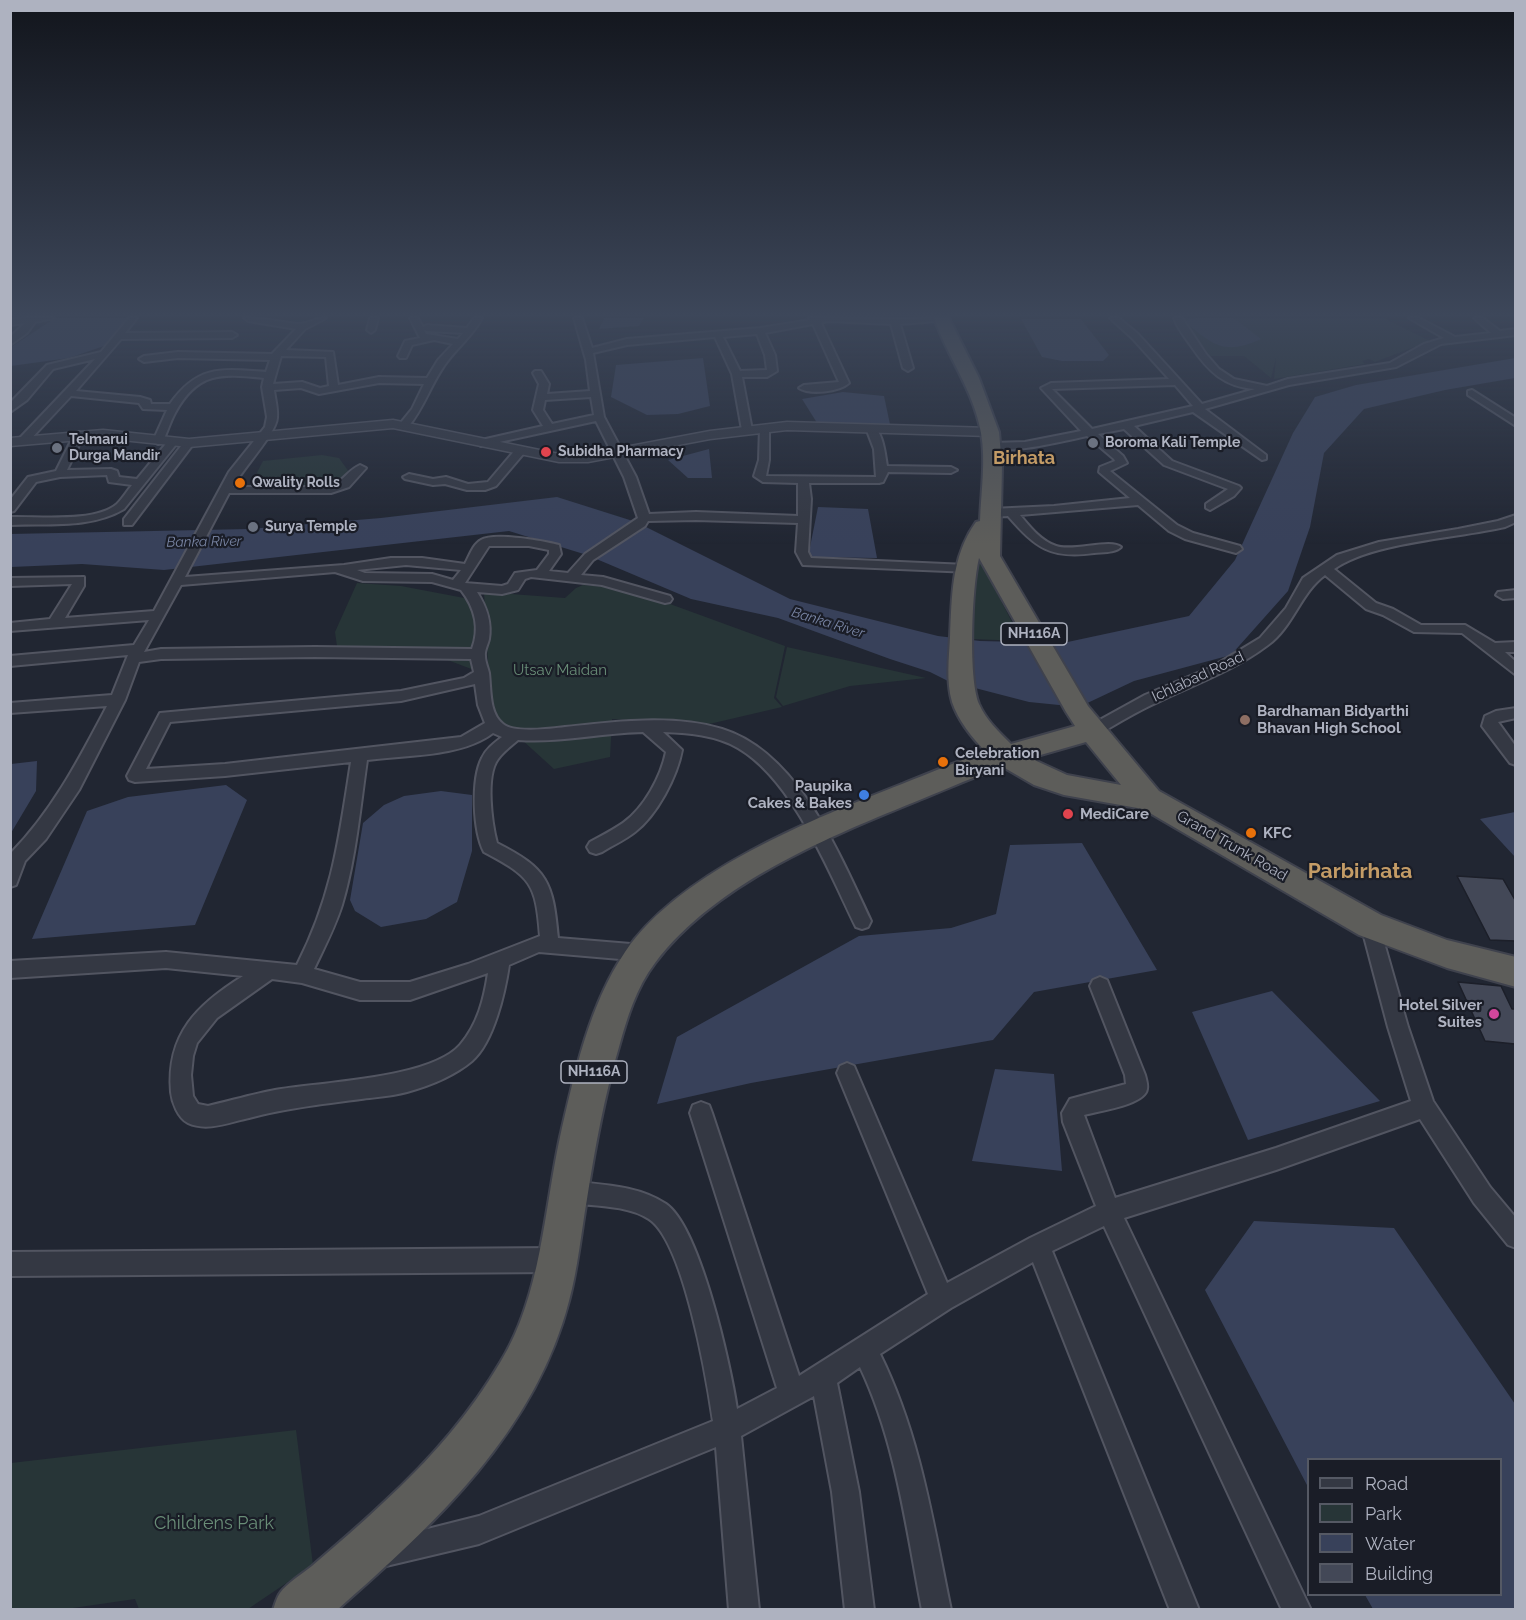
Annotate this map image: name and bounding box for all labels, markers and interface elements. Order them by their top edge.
place label: Telmarui Durga Mandir [69,432,160,464]
place label: Boroma Kali Temple [1105,435,1240,451]
marker: Boroma Kali Temple [1086,436,1100,450]
marker: Telmarui Durga Mandir [50,441,64,455]
place label: Subidha Pharmacy [558,444,684,460]
marker: Subidha Pharmacy [539,445,553,459]
district label: Birhata [993,448,1055,470]
place label: Qwality Rolls [252,475,340,491]
marker: Qwality Rolls [233,476,247,490]
place label: Surya Temple [265,519,357,535]
marker: Surya Temple [246,520,260,534]
water label: Banka River [166,533,242,551]
water label: Banka River [790,604,866,642]
road number: NH116A [1001,623,1067,645]
street label: Ichlabad Road [1149,648,1247,706]
park label: Utsav Maidan [513,661,607,679]
place label: Bardhaman Bidyarthi Bhavan High School [1257,702,1409,737]
marker: Bardhaman Bidyarthi Bhavan High School [1238,713,1252,727]
place label: Celebration Biryani [955,744,1040,779]
marker: Celebration Biryani [936,755,950,769]
place label: Paupika Cakes & Bakes [748,777,852,812]
marker: Paupika Cakes & Bakes [857,788,871,802]
place label: MediCare [1080,805,1149,823]
marker: MediCare [1061,807,1075,821]
street label: Grand Trunk Road [1174,807,1290,885]
place label: KFC [1263,824,1292,842]
marker: KFC [1244,826,1258,840]
district label: Parbirhata [1308,859,1412,885]
place label: Hotel Silver Suites [1399,996,1482,1031]
marker: Hotel Silver Suites [1487,1007,1501,1021]
road number: NH116A [561,1061,627,1083]
legend [1307,1458,1502,1596]
text: Road [1365,1473,1408,1494]
text: Park [1365,1503,1402,1524]
park label: Childrens Park [154,1513,274,1535]
text: Water [1365,1533,1415,1554]
text: Building [1365,1563,1433,1584]

